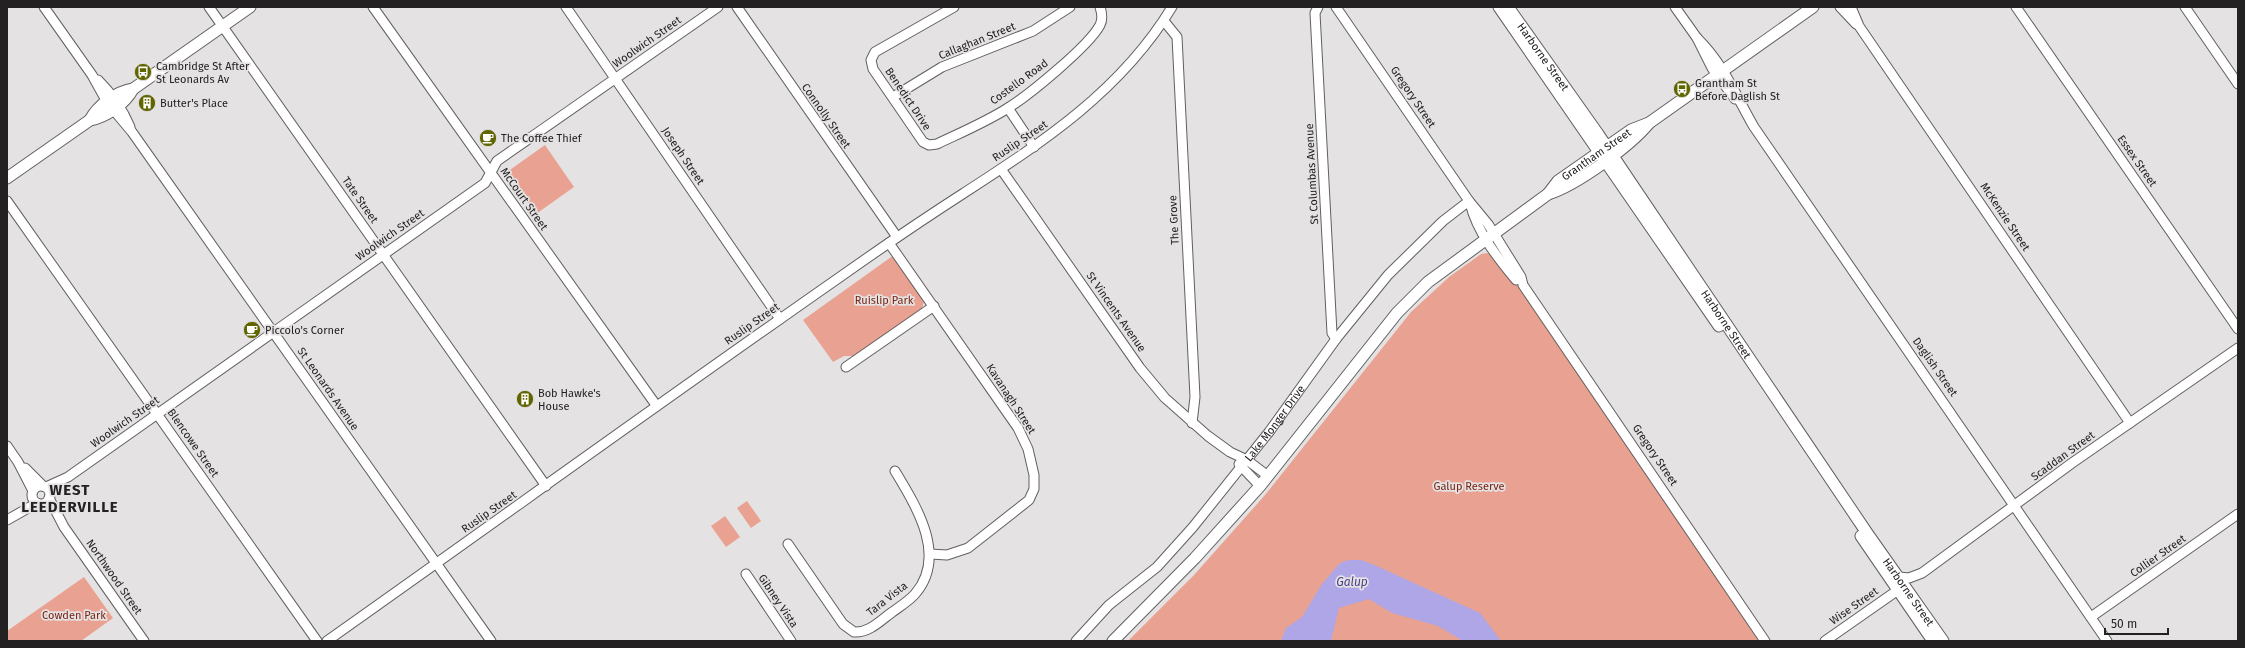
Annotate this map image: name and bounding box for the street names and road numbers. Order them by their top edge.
street label: Woolwich Street [610,14,684,70]
street label: Callaghan Street [937,20,1017,62]
street label: Harborne Street [1515,20,1572,93]
street label: Costello Road [988,57,1050,107]
street label: Gregory Street [1388,64,1438,130]
street label: Benedict Drive [882,65,934,133]
street label: Connolly Street [799,81,853,151]
street label: Ruslip Street [990,118,1050,164]
street label: St Columbas Avenue [1303,123,1321,225]
street label: Joseph Street [659,125,707,187]
street label: Grantham Street [1559,126,1634,183]
street label: Essex Street [2114,133,2160,189]
street label: McCourt Street [498,165,550,233]
street label: Tate Street [339,174,381,226]
street label: McKenzie Street [1977,181,2033,254]
street label: The Grove [1166,195,1182,245]
street label: Woolwich Street [353,207,427,263]
street label: St Vincents Avenue [1084,270,1148,354]
street label: Harborne Street [1698,287,1754,361]
street label: Ruslip Street [722,300,782,348]
street label: Daglish Street [1910,335,1960,399]
street label: St Leonards Avenue [295,345,361,433]
street label: Kavanagh Street [984,362,1038,436]
street label: Lake Monger Drive [1242,382,1307,464]
street label: Woolwich Street [88,394,162,450]
street label: Blencowe Street [165,406,221,480]
street label: Gregory Street [1630,422,1680,488]
street label: Scaddan Street [2029,429,2097,483]
street label: Ruslip Street [459,488,519,536]
street label: Collier Street [2128,532,2188,580]
street label: Northwood Street [83,537,145,617]
street label: Harborne Street [1880,555,1937,629]
street label: Gibney Vista [755,572,801,630]
street label: Tara Vista [864,579,910,619]
street label: Wise Street [1827,585,1881,627]

